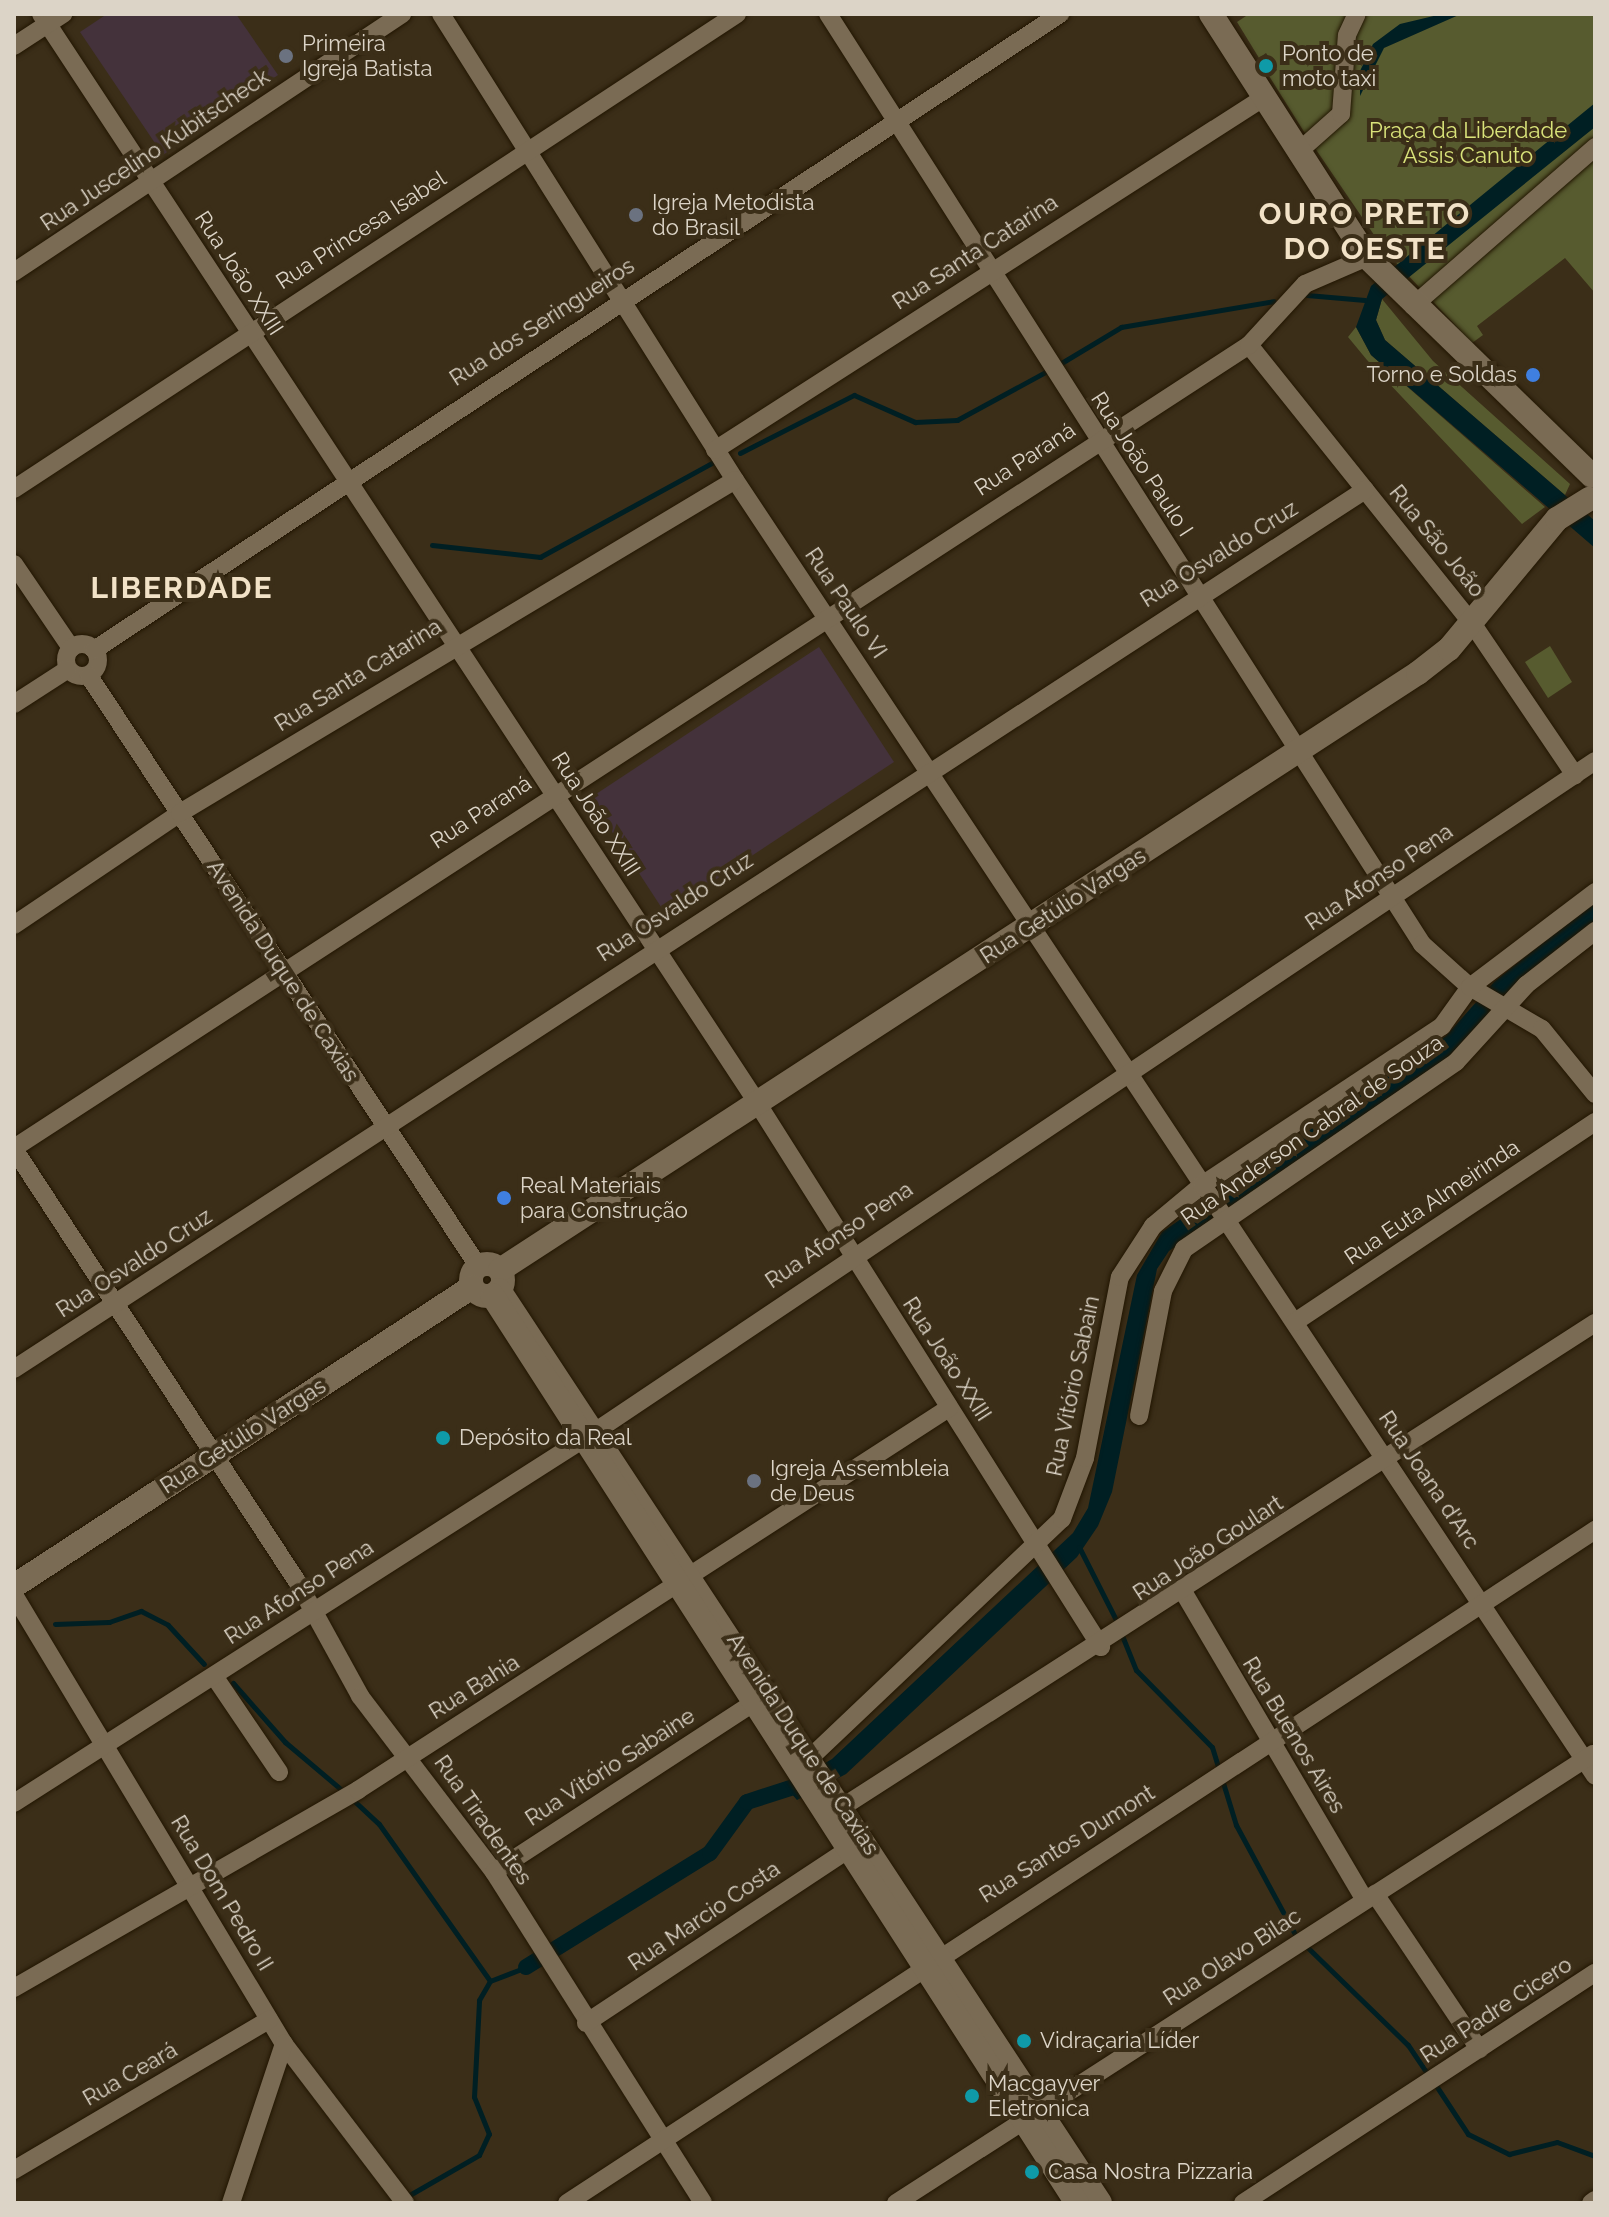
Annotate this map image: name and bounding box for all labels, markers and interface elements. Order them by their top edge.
place label: Primeira Igreja Batista [302,30,432,82]
place label: Ponto de moto taxi [1282,40,1376,92]
marker: Primeira Igreja Batista [277,47,295,65]
marker: Ponto de moto taxi [1257,57,1275,75]
street label: Rua Juscelino Kubitscheck [35,63,275,237]
park label: Praça da Liberdade Assis Canuto [1369,117,1567,168]
street label: Rua Princesa Isabel [271,165,451,295]
place label: Igreja Metodista do Brasil [652,189,814,240]
street label: Rua Santa Catarina [887,189,1063,315]
district label: OURO PRETO DO OESTE [1259,196,1471,266]
street label: Rua João XXIII [189,206,289,340]
marker: Igreja Metodista do Brasil [627,206,645,224]
street label: Rua dos Seringueiros [445,252,639,392]
place label: Torno e Soldas [1366,362,1517,388]
marker: Torno e Soldas [1524,366,1542,384]
street label: Rua João Paulo I [1085,386,1199,542]
street label: Rua Paraná [970,417,1080,501]
street label: Rua São João [1383,479,1491,603]
street label: Rua Osvaldo Cruz [1136,495,1302,613]
street label: Rua Paulo VI [799,542,893,664]
district label: LIBERDADE [91,570,273,606]
street label: Rua Santa Catarina [270,613,446,737]
street label: Rua João XXIII [546,747,646,881]
street label: Rua Paraná [426,770,536,854]
street label: Rua Afonso Pena [1300,818,1458,936]
street label: Rua Getúlio Vargas [975,842,1151,970]
street label: Rua Osvaldo Cruz [592,847,758,967]
street label: Avenida Duque de Caxias [201,855,365,1087]
street label: Rua Anderson Cabral de Souza [1175,1029,1449,1231]
street label: Rua Euta Almeirinda [1339,1134,1525,1270]
place label: Real Materiais para Construção [520,1172,688,1224]
street label: Rua Afonso Pena [760,1176,918,1294]
marker: Real Materiais para Construção [495,1189,513,1207]
street label: Rua Osvaldo Cruz [51,1203,217,1323]
street label: Rua João XXIII [897,1292,997,1426]
street label: Rua Vitório Sabain [1041,1293,1105,1479]
street label: Rua Getúlio Vargas [155,1372,331,1500]
street label: Rua Joana d'Arc [1373,1406,1485,1554]
place label: Depósito da Real [459,1425,632,1451]
marker: Depósito da Real [434,1429,452,1447]
place label: Igreja Assembleia de Deus [770,1455,950,1506]
marker: Igreja Assembleia de Deus [745,1472,763,1490]
street label: Rua João Goulart [1128,1490,1288,1606]
street label: Rua Afonso Pena [219,1534,379,1650]
street label: Avenida Duque de Caxias [721,1628,885,1860]
street label: Rua Bahia [424,1649,524,1725]
street label: Rua Buenos Aires [1237,1652,1351,1818]
street label: Rua Vitório Sabaine [520,1702,700,1832]
street label: Rua Tiradentes [428,1750,538,1890]
street label: Rua Santos Dumont [975,1779,1159,1909]
street label: Rua Dom Pedro II [165,1811,279,1975]
street label: Rua Marcio Costa [623,1856,785,1976]
street label: Rua Olavo Bilac [1158,1903,1306,2011]
street label: Rua Padre Cicero [1415,1951,1577,2069]
place label: Vidraçaria Líder [1040,2028,1199,2054]
marker: Vidraçaria Líder [1015,2032,1033,2050]
street label: Rua Ceará [78,2036,182,2112]
place label: Macgayver Eletronica [988,2070,1100,2122]
marker: Macgayver Eletronica [963,2087,981,2105]
place label: Casa Nostra Pizzaria [1048,2159,1253,2185]
marker: Casa Nostra Pizzaria [1023,2163,1041,2181]

